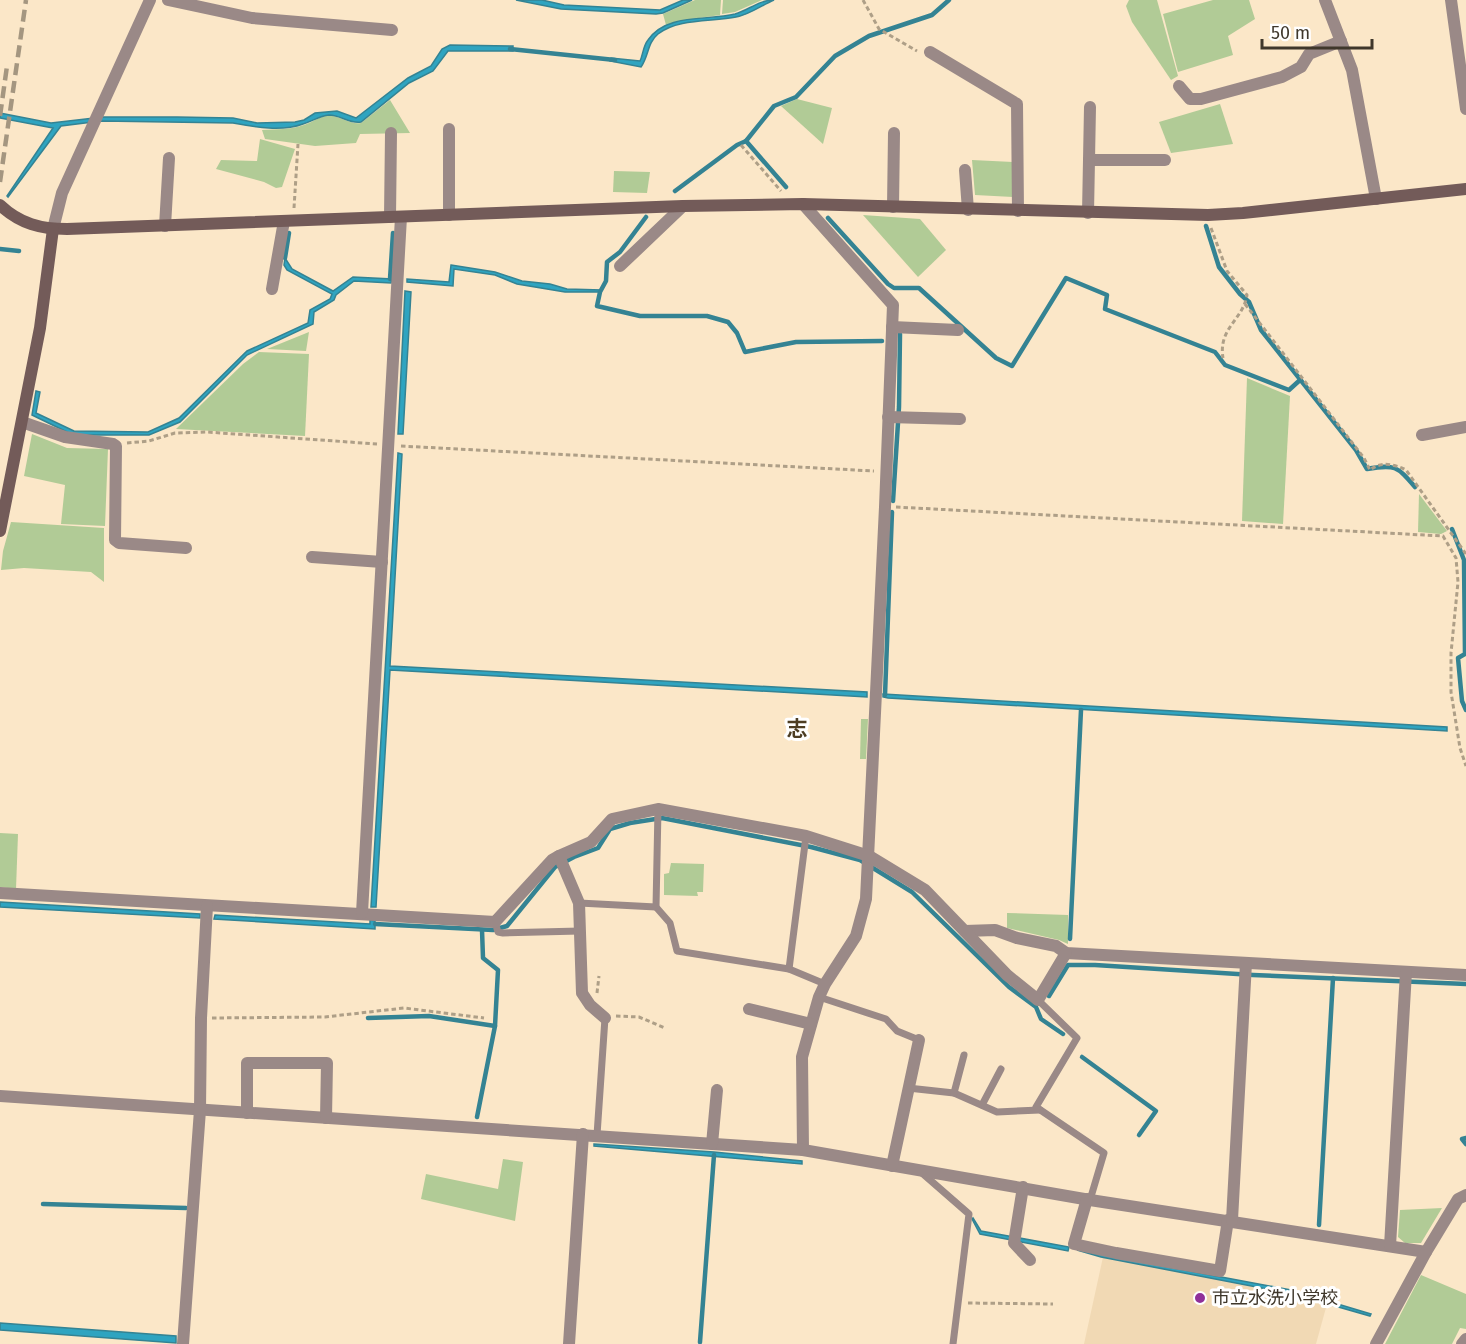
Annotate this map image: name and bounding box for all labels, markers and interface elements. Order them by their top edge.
scale bar [1262,12,1372,50]
text: 50 m [1271,22,1310,44]
district label: 志 [787,716,808,742]
place label: 市立水洗小学校 [1212,1287,1338,1309]
marker: 市立水洗小学校 [1193,1291,1207,1305]

